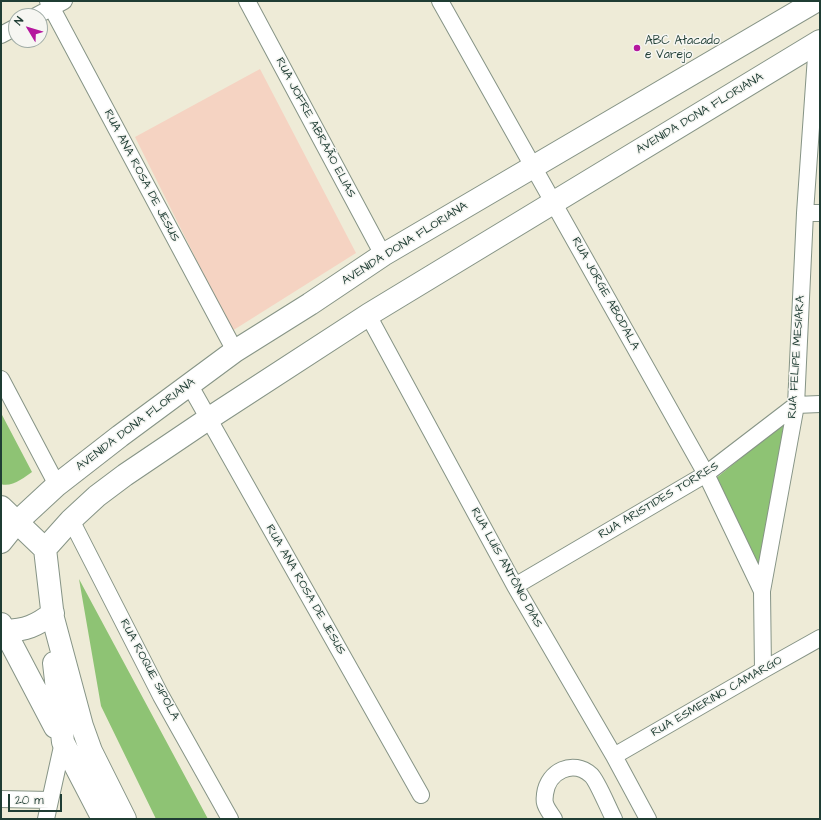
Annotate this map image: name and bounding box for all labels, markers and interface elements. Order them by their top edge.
north arrow [8,8,48,48]
text: N [11,14,27,28]
place label: ABC Atacado e Varejo [645,34,720,62]
marker: ABC Atacado e Varejo [632,43,642,53]
street label: RUA JOFRE ABRAÃO ELIAS [272,56,358,200]
street label: AVENIDA DONA FLORIANA [634,70,766,158]
street label: RUA ANA ROSA DE JESUS [100,107,182,245]
street label: AVENIDA DONA FLORIANA [339,199,471,289]
street label: RUA JORGE ABODALA [568,235,642,353]
street label: RUA FELIPE MESIARA [786,295,808,419]
street label: AVENIDA DONA FLORIANA [73,375,199,475]
street label: RUA ARISTIDES TORRES [596,459,722,543]
street label: RUA LUÍS ANTÔNIO DIAS [467,505,545,631]
street label: RUA ANA ROSA DE JESUS [262,522,348,658]
street label: RUA ROQUE SIPOLA [116,617,182,723]
street label: RUA ESMERINO CAMARGO [649,653,785,741]
scale bar [10,786,64,812]
text: 20 m [15,792,44,809]

